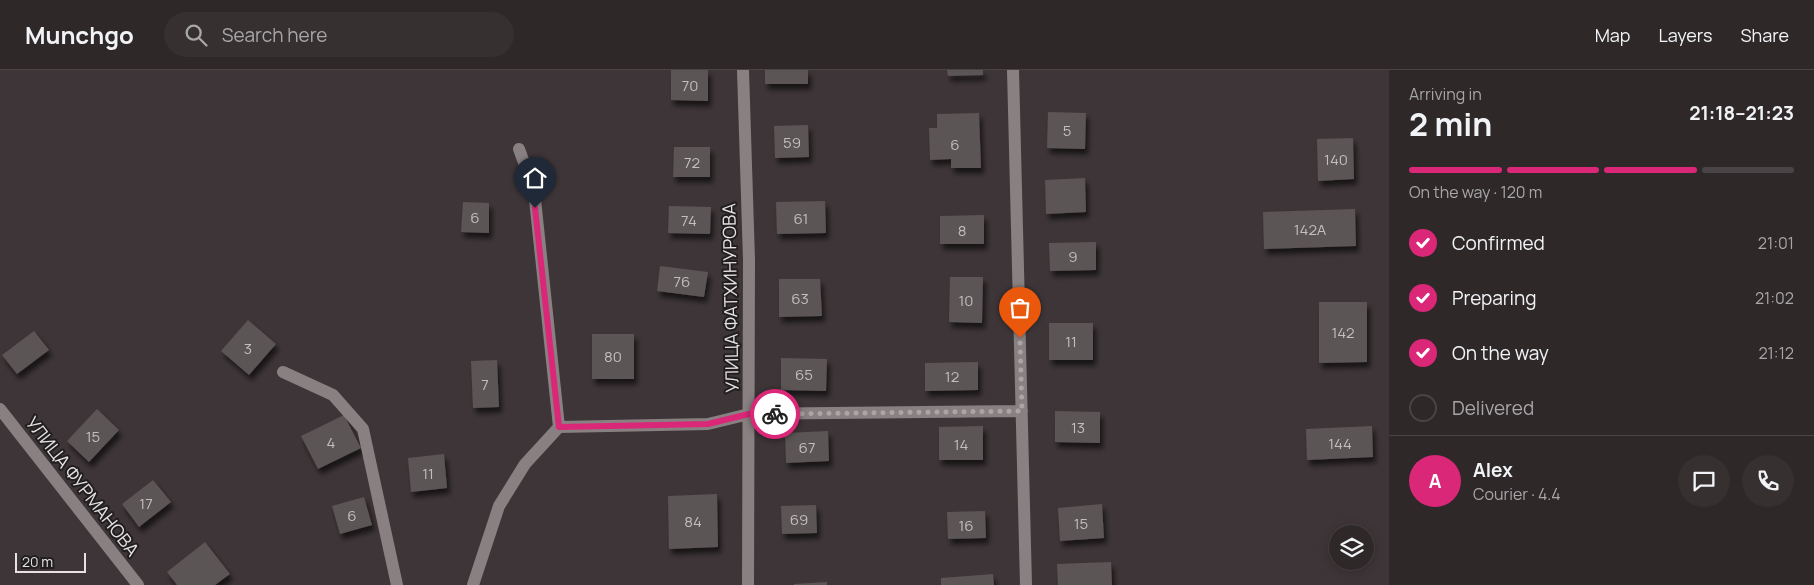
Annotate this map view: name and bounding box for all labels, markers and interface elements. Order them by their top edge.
search box [164,12,514,57]
text: Munchgo [25,18,134,51]
icon: search [182,21,210,49]
text: Search here [222,22,327,48]
text: Map [1595,23,1630,47]
text: Layers [1658,23,1712,47]
text: Share [1740,23,1789,47]
house number: 70 [682,75,698,96]
text: Arriving in [1409,83,1482,105]
text: 21:18–21:23 [1689,100,1794,126]
text: 2 min [1409,102,1492,146]
house number: 5 [1063,120,1071,141]
house number: 59 [783,132,801,153]
house number: 6 [950,134,960,155]
house number: 140 [1324,149,1348,170]
house number: 72 [684,152,700,173]
pin [514,157,556,208]
icon: home [521,164,549,192]
text: On the way · 120 m [1409,181,1542,203]
street label: УЛИЦА ФАТХИНУРОВА [716,203,744,393]
house number: 6 [470,207,480,228]
house number: 61 [794,208,808,229]
house number: 74 [681,210,697,231]
house number: 142А [1294,219,1327,240]
house number: 8 [958,220,966,241]
icon: check [1409,229,1437,257]
text: Confirmed [1452,230,1545,256]
text: 21:01 [1758,232,1794,254]
house number: 9 [1068,246,1078,267]
house number: 76 [674,271,690,292]
icon: check [1409,284,1437,312]
text: Preparing [1452,285,1537,311]
pin [999,287,1041,338]
text: 21:02 [1755,287,1794,309]
house number: 63 [791,288,809,309]
house number: 10 [959,290,974,311]
icon: bag [1006,294,1034,322]
house number: 142 [1331,322,1355,343]
house number: 11 [1065,331,1077,352]
house number: 3 [244,338,252,359]
icon: check [1409,339,1437,367]
text: On the way [1452,340,1549,366]
text: 21:12 [1758,342,1794,364]
house number: 80 [604,346,622,367]
house number: 65 [795,364,813,385]
house number: 12 [945,366,959,387]
house number: 7 [481,374,489,395]
courier [750,389,800,439]
text: Delivered [1452,395,1534,421]
icon: bike [761,400,789,428]
street label: УЛИЦА ФУРМАНОВА [21,411,145,561]
house number: 13 [1071,417,1085,438]
house number: 15 [86,426,100,447]
house number: 4 [327,432,336,453]
house number: 144 [1328,433,1352,454]
house number: 14 [954,434,968,455]
house number: 67 [799,437,815,458]
button: chat [1678,455,1730,507]
button: phone [1742,455,1794,507]
text: Alex [1473,457,1513,483]
house number: 11 [422,463,434,484]
text: A [1429,468,1441,494]
text: Courier · 4.4 [1473,483,1561,505]
house number: 17 [139,493,153,514]
house number: 6 [347,505,357,526]
house number: 69 [790,509,808,530]
house number: 84 [684,511,702,532]
house number: 15 [1074,513,1088,534]
house number: 16 [958,515,974,536]
map controls [1329,525,1374,570]
button: layers [1329,525,1374,570]
scale bar [15,550,86,573]
text: 20 m [22,552,53,571]

